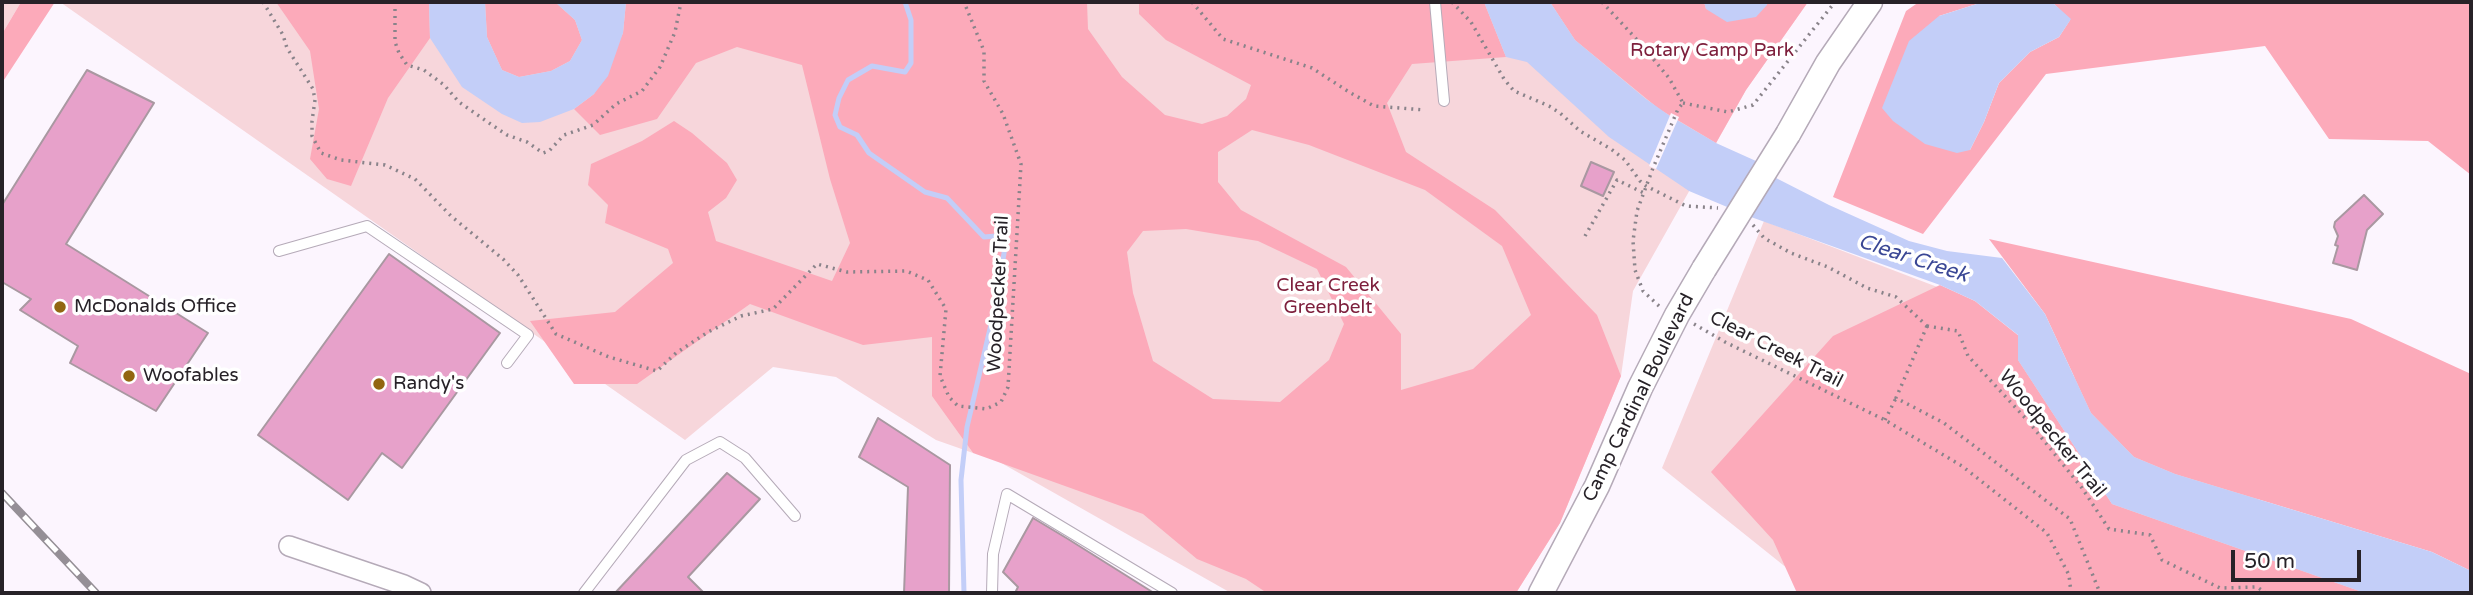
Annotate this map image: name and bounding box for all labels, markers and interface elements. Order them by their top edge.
park label: Rotary Camp Park [1630,40,1794,62]
street label: Woodpecker Trail [983,215,1015,373]
water label: Clear Creek [1855,229,1971,289]
park label: Clear Creek Greenbelt [1276,275,1380,319]
street label: Camp Cardinal Boulevard [1579,290,1699,506]
place label: McDonalds Office [74,296,237,318]
marker: McDonalds Office [52,299,68,315]
street label: Clear Creek Trail [1706,307,1846,393]
place label: Woofables [143,365,239,387]
street label: Woodpecker Trail [1994,366,2110,502]
marker: Woofables [121,368,137,384]
place label: Randy's [393,373,464,395]
marker: Randy's [371,376,387,392]
scale bar [2235,536,2364,580]
text: 50 m [2244,549,2295,574]

